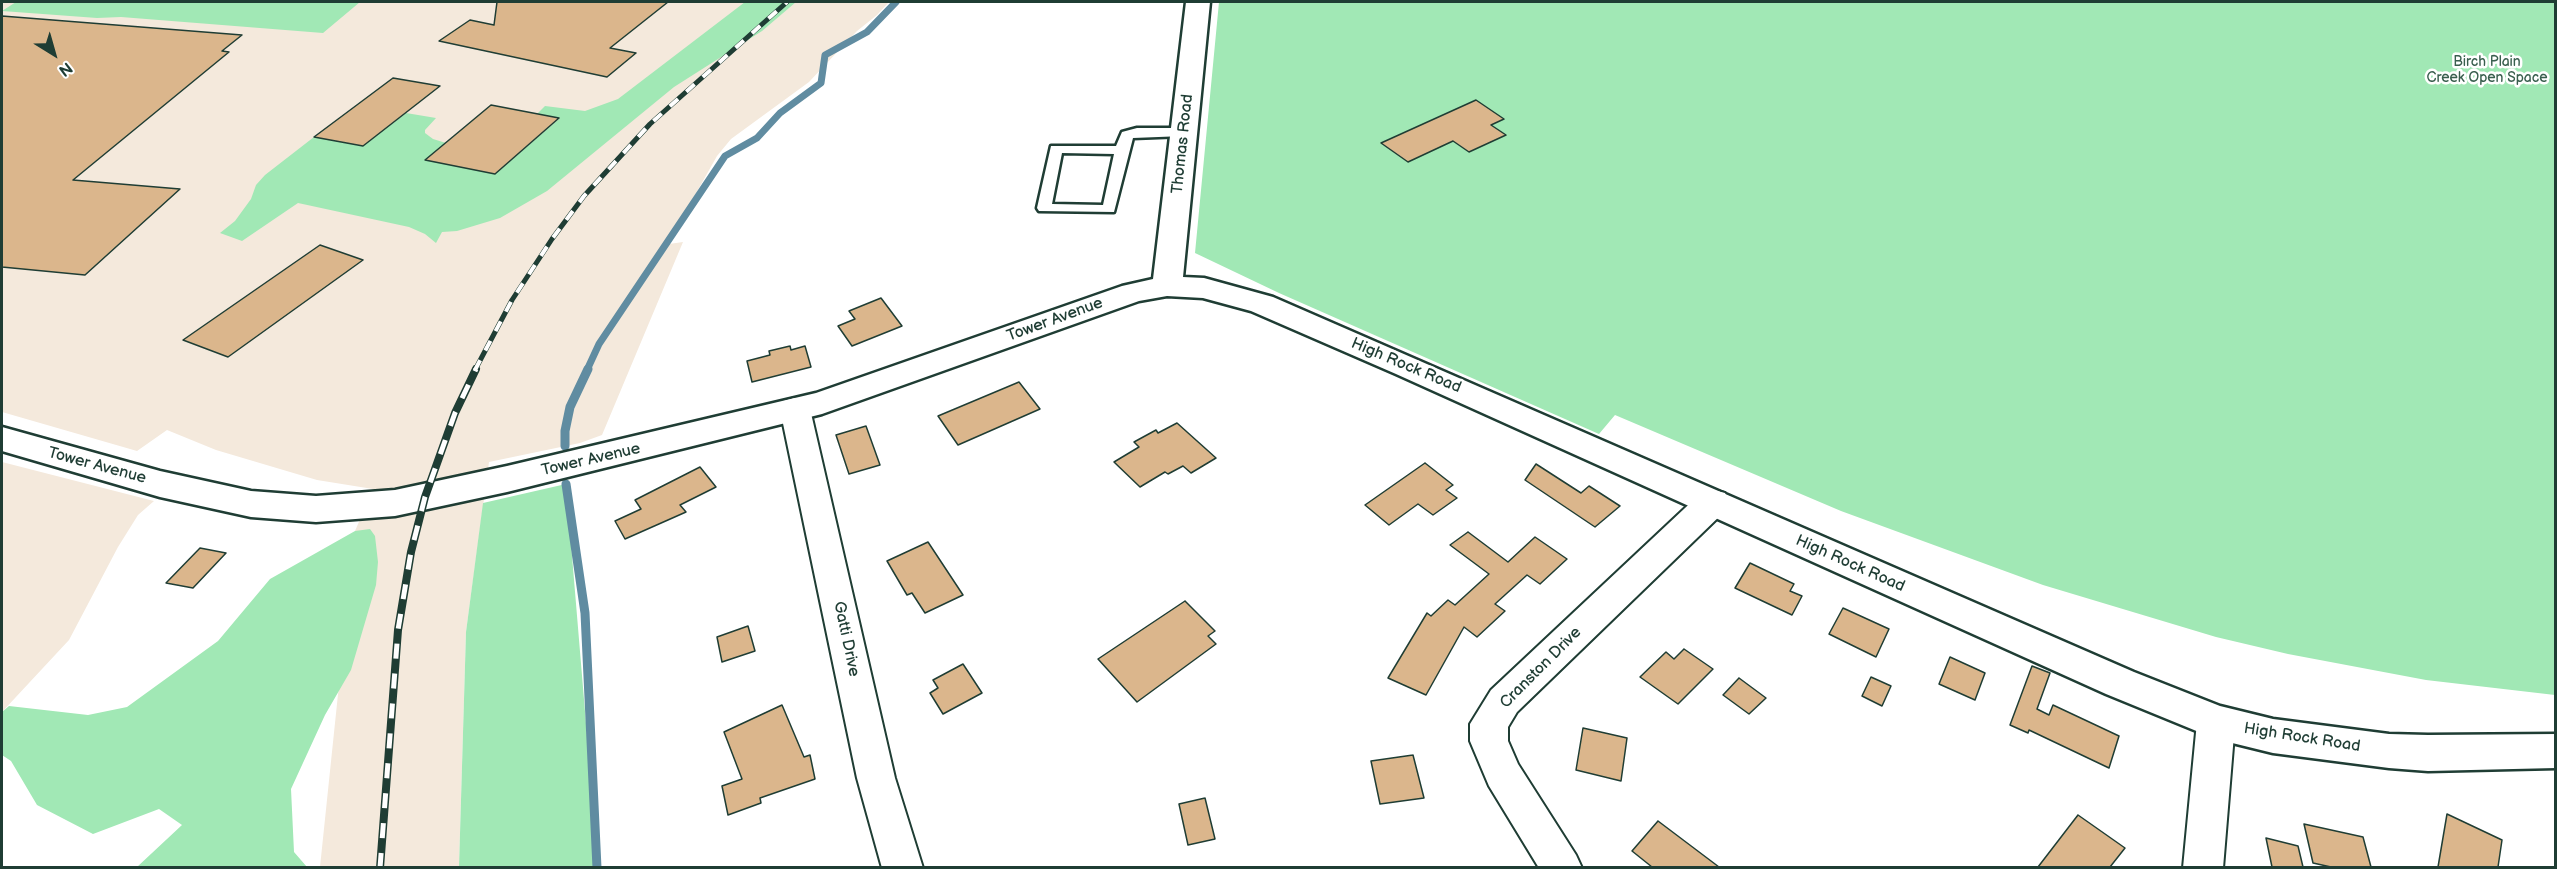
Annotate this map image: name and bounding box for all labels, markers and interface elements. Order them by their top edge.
north arrow [24,24,84,84]
park label: Birch Plain Creek Open Space [2426,54,2548,86]
text: N [55,58,76,80]
street label: Thomas Road [1168,93,1198,195]
street label: Tower Avenue [1004,294,1106,346]
street label: High Rock Road [1348,334,1464,398]
street label: Tower Avenue [540,439,642,481]
street label: Tower Avenue [46,444,148,488]
street label: High Rock Road [1792,531,1908,597]
street label: Gatti Drive [829,600,863,678]
street label: Cranston Drive [1496,623,1586,713]
street label: High Rock Road [2242,719,2362,757]

